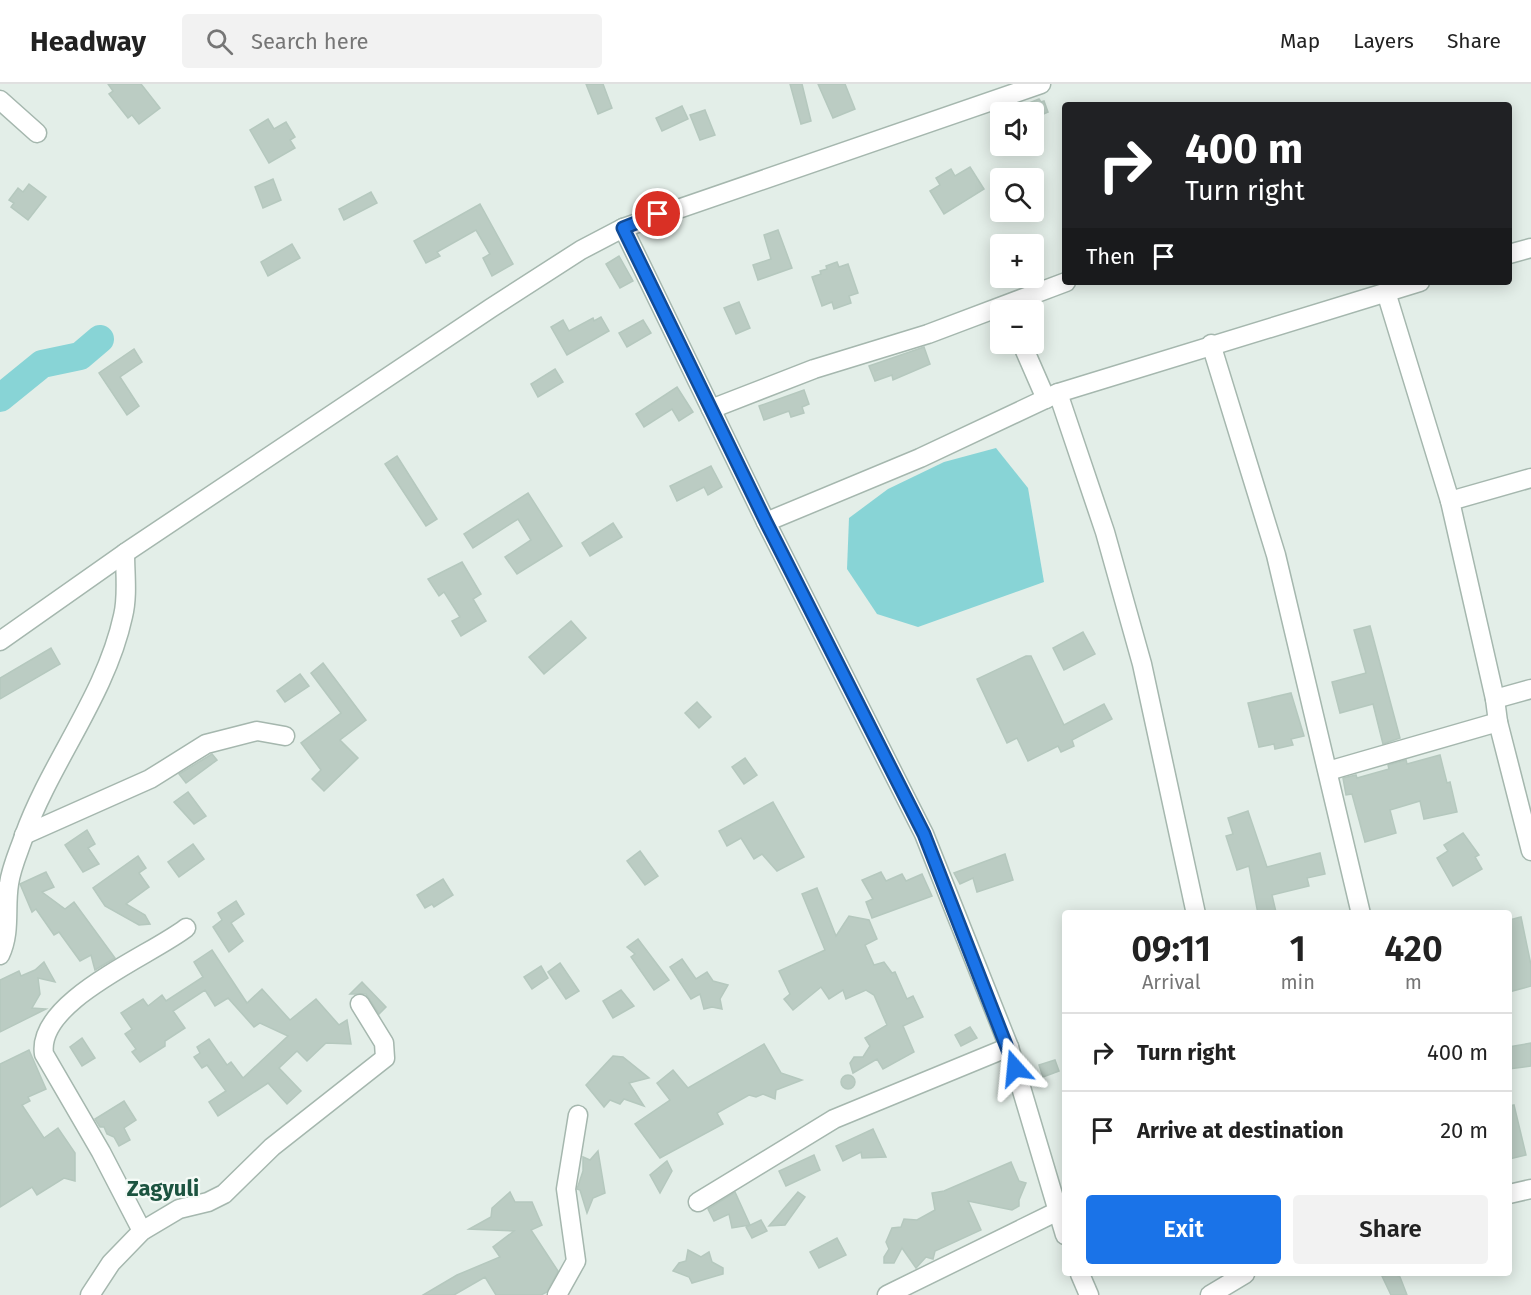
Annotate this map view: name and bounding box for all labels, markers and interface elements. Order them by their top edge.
search box [182,14,602,68]
text: Headway [30,25,146,58]
icon: search [203,25,236,58]
text: Search here [251,28,369,55]
text: Map [1280,28,1320,54]
text: Layers [1353,28,1414,54]
text: Share [1447,28,1501,54]
map controls [990,102,1044,354]
button: sound [990,102,1044,156]
text: 400 m [1185,124,1303,174]
icon: right [1086,126,1164,204]
button: search [990,168,1044,222]
text: Turn right [1185,175,1305,207]
pin [632,188,683,239]
icon: arrive [641,197,674,230]
button: + [990,234,1044,288]
icon: arrive [1147,240,1180,273]
text: Then [1086,243,1135,270]
button: − [990,300,1044,354]
text: 09:11 [1131,927,1211,971]
text: 1 [1289,927,1306,971]
text: 420 [1384,927,1443,971]
text: Arrival [1142,970,1201,994]
text: min [1280,970,1315,994]
text: m [1405,970,1422,994]
position arrow [983,1036,1047,1100]
icon: right [1086,1036,1119,1069]
text: Turn right [1137,1039,1236,1066]
text: 400 m [1427,1039,1488,1066]
icon: arrive [1086,1114,1119,1147]
text: Arrive at destination [1137,1117,1344,1144]
text: 20 m [1440,1117,1488,1144]
district label: Zagyuli [127,1175,199,1202]
button: Exit [1086,1195,1281,1264]
button: Share [1293,1195,1488,1264]

